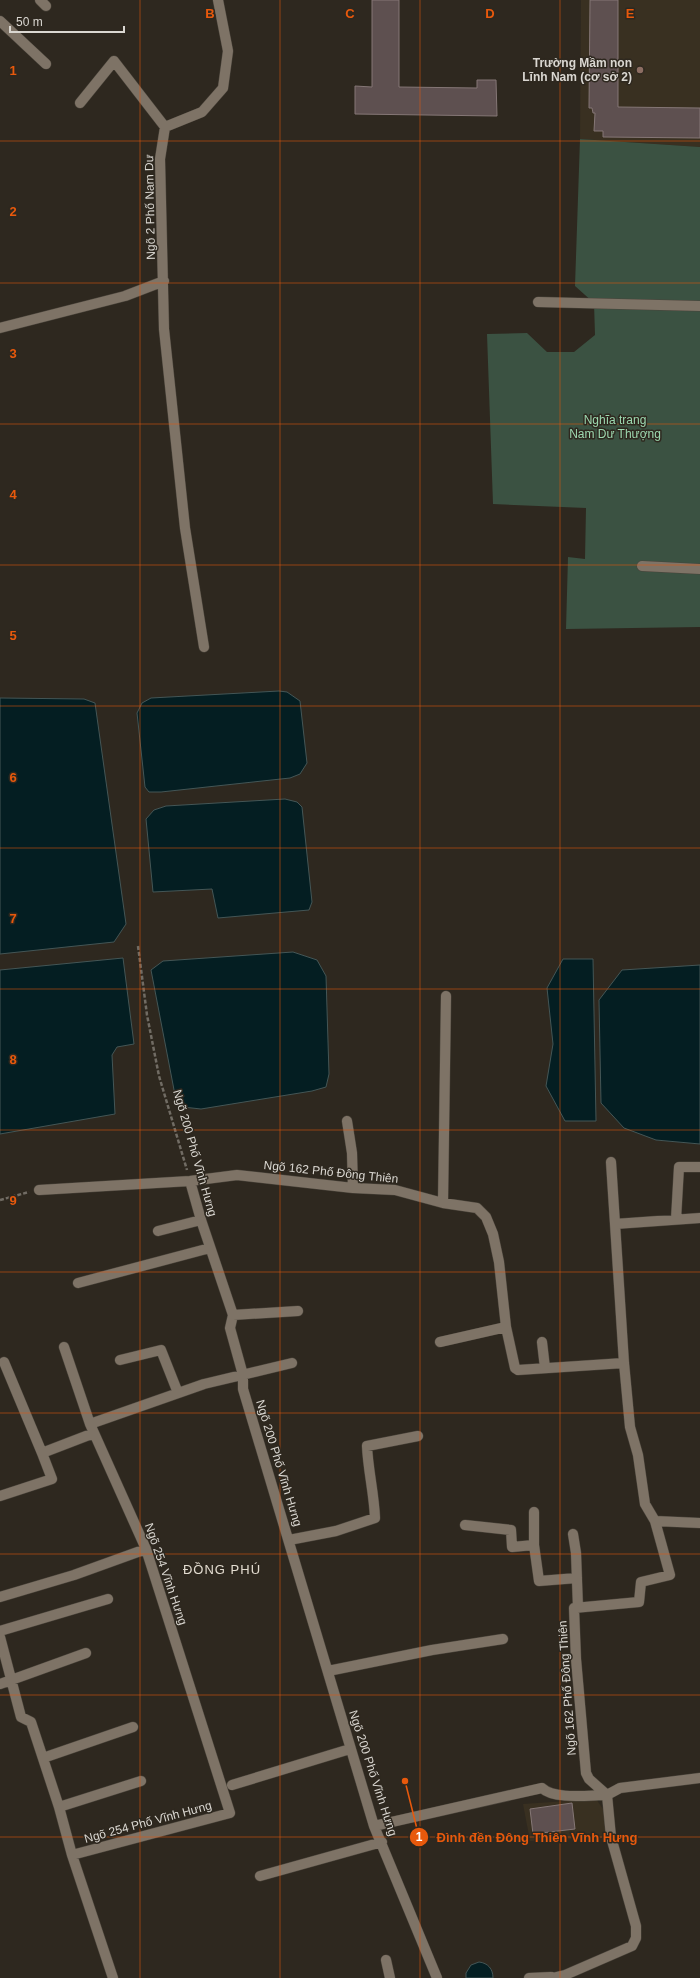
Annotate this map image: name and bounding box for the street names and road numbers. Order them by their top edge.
street label: Ngõ 2 Phố Nam Dư [142,154,158,260]
street label: Ngõ 200 Phố Vĩnh Hưng [170,1088,220,1218]
street label: Ngõ 162 Phố Đông Thiên [263,1158,399,1186]
street label: Ngõ 200 Phố Vĩnh Hưng [253,1398,305,1528]
street label: Ngõ 254 Vĩnh Hưng [142,1521,190,1627]
street label: Ngõ 162 Phố Đông Thiên [555,1620,579,1756]
street label: Ngõ 200 Phố Vĩnh Hưng [346,1708,400,1838]
street label: Ngõ 254 Phố Vĩnh Hưng [83,1798,213,1846]

